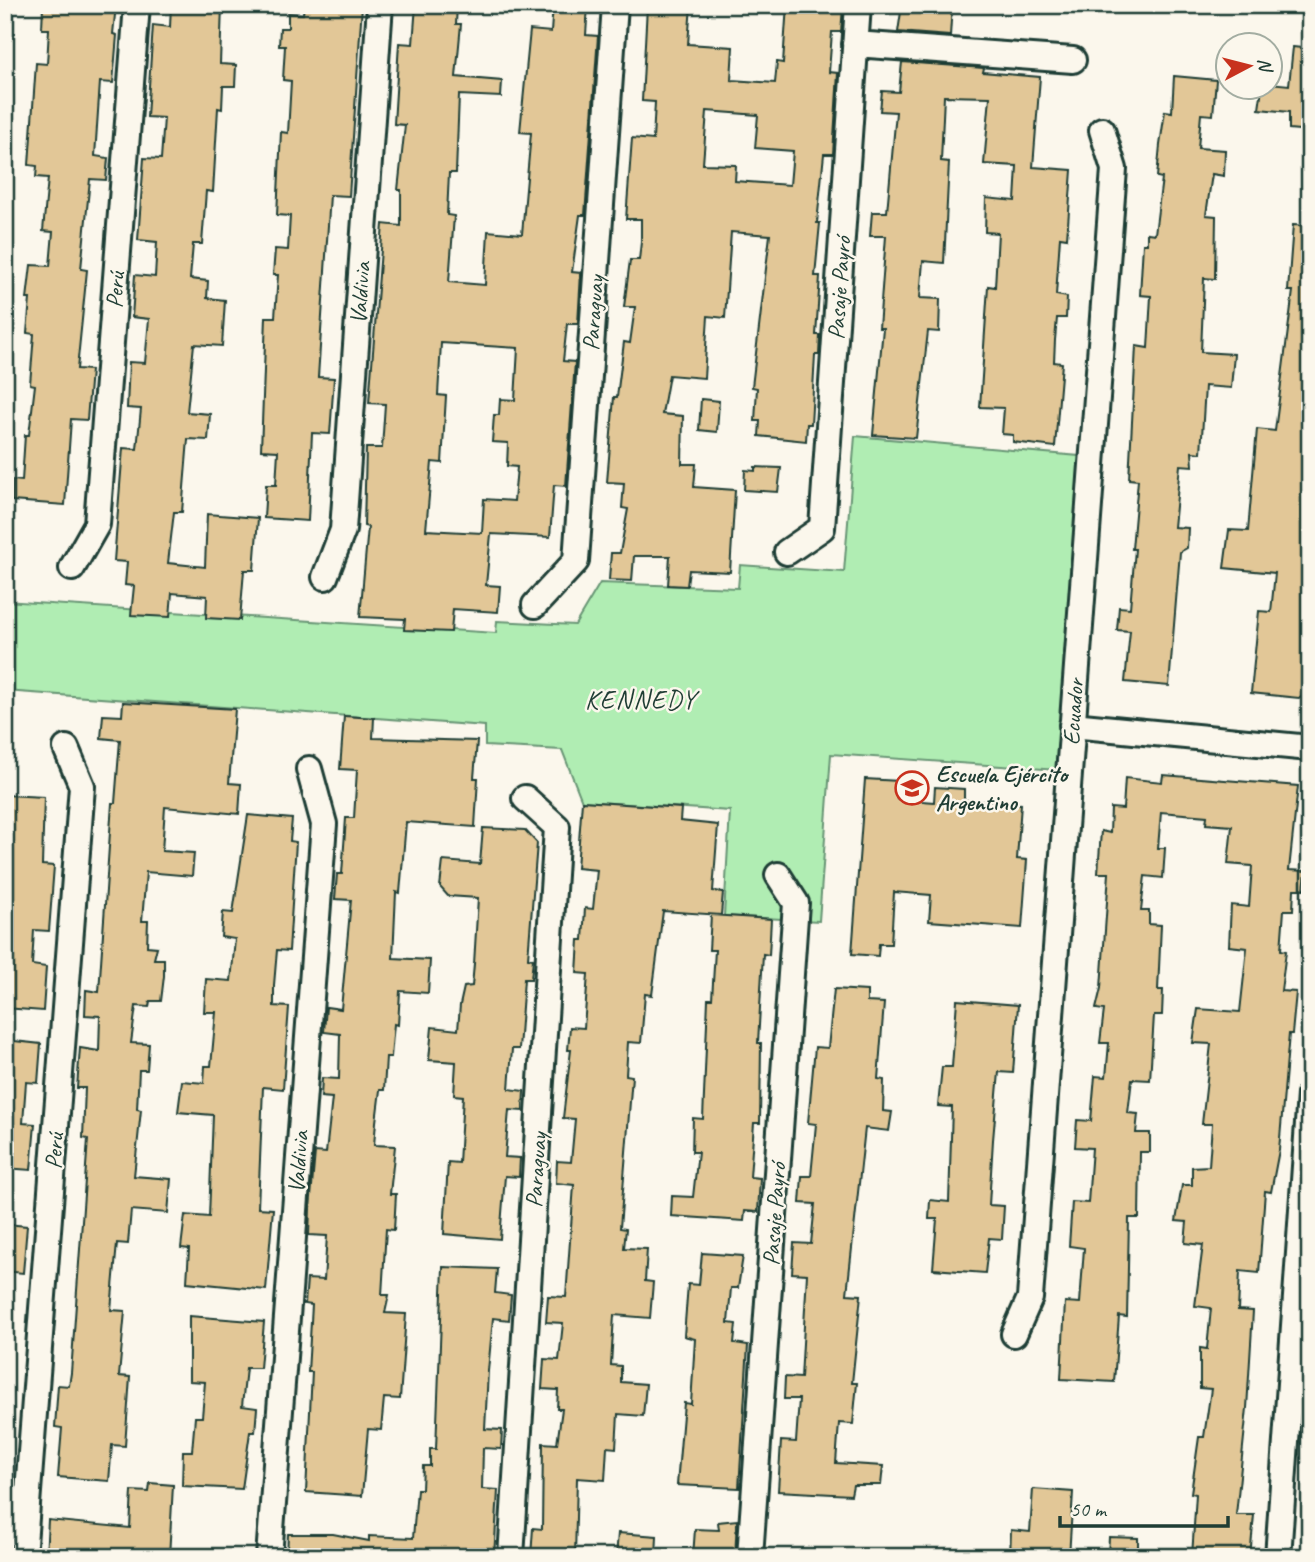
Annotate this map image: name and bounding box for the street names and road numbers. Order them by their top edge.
street label: Pasaje Payró [820,232,858,340]
street label: Valdivia [343,260,377,325]
street label: Perú [99,269,131,309]
street label: Paraguay [575,273,611,351]
street label: Ecuador [1056,676,1090,746]
street label: Valdivia [281,1129,315,1194]
street label: Perú [38,1130,70,1170]
street label: Paraguay [518,1130,554,1208]
street label: Pasaje Payró [755,1158,793,1266]

